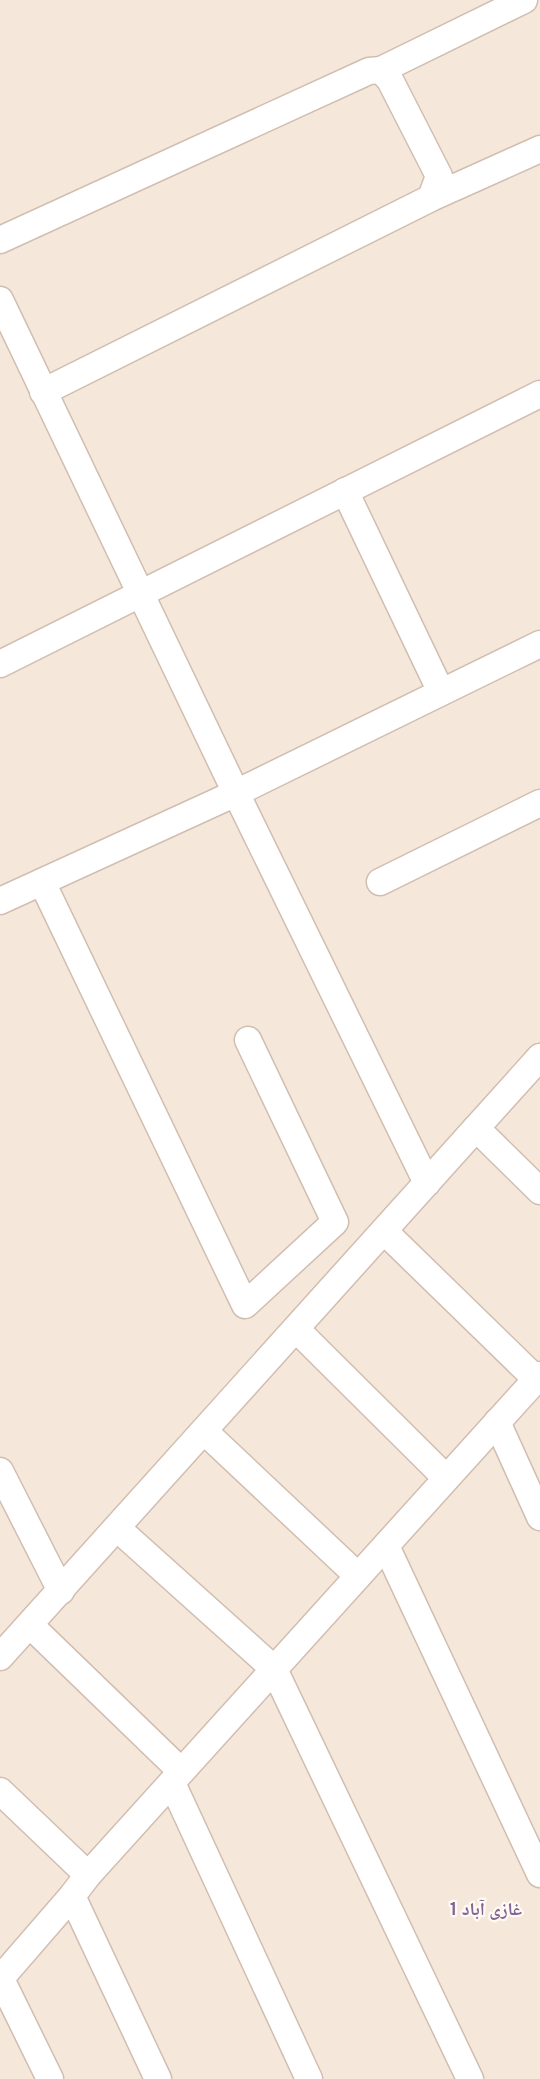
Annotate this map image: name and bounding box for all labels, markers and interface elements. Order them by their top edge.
district label: غازی آباد 1 [450,1899,522,1922]

